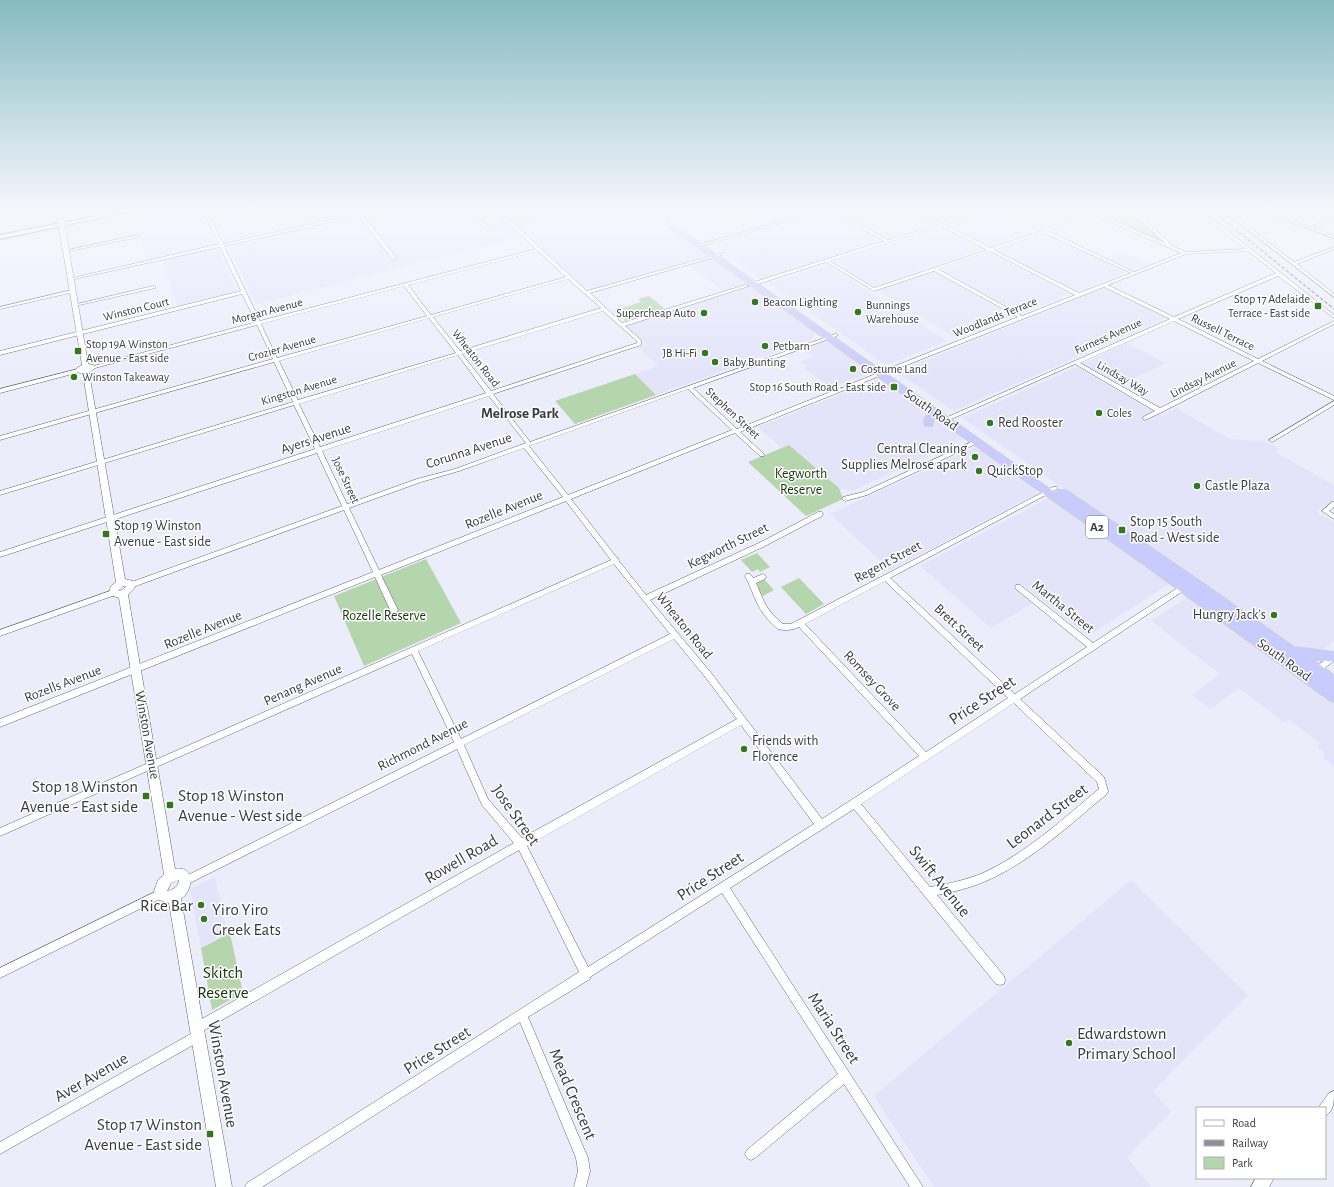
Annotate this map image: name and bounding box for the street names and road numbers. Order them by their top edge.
street label: Winston Court [102,295,170,323]
street label: Woodlands Terrace [951,295,1039,339]
street label: Morgan Avenue [230,296,304,326]
street label: Russell Terrace [1189,312,1257,352]
street label: Furness Avenue [1073,316,1143,356]
street label: Wheaton Road [450,327,502,389]
street label: Crozier Avenue [247,333,317,363]
street label: Lindsay Avenue [1168,356,1238,401]
street label: Lindsay Way [1094,358,1151,399]
street label: Kingston Avenue [260,373,338,407]
street label: Stephen Street [704,385,763,441]
street label: South Road [901,386,961,434]
street label: Ayers Avenue [279,421,353,457]
street label: Corunna Avenue [424,431,514,471]
street label: Jose Street [330,455,362,505]
street label: Rozelle Avenue [463,488,545,532]
road number: A2 [1086,516,1108,538]
street label: Kegworth Street [685,520,771,572]
street label: Regent Street [852,538,924,586]
street label: Martha Street [1029,578,1097,636]
street label: Wheaton Road [653,590,715,662]
street label: Brett Street [931,602,987,655]
street label: Rozelle Avenue [162,608,244,652]
street label: South Road [1255,636,1313,684]
street label: Romsey Grove [841,648,903,714]
street label: Penang Avenue [262,662,344,708]
street label: Rozells Avenue [23,663,103,705]
street label: Price Street [946,672,1019,728]
street label: Winston Avenue [132,690,162,780]
street label: Richmond Avenue [376,716,470,774]
street label: Leonard Street [1003,780,1091,852]
street label: Jose Street [489,781,543,849]
street label: Rowell Road [422,831,500,887]
street label: Swift Avenue [906,842,974,920]
street label: Price Street [674,848,747,904]
street label: Maria Street [805,989,864,1067]
street label: Winston Avenue [205,1019,241,1129]
street label: Price Street [401,1023,474,1077]
street label: Mead Crescent [546,1046,600,1143]
street label: Aver Avenue [51,1049,131,1105]

